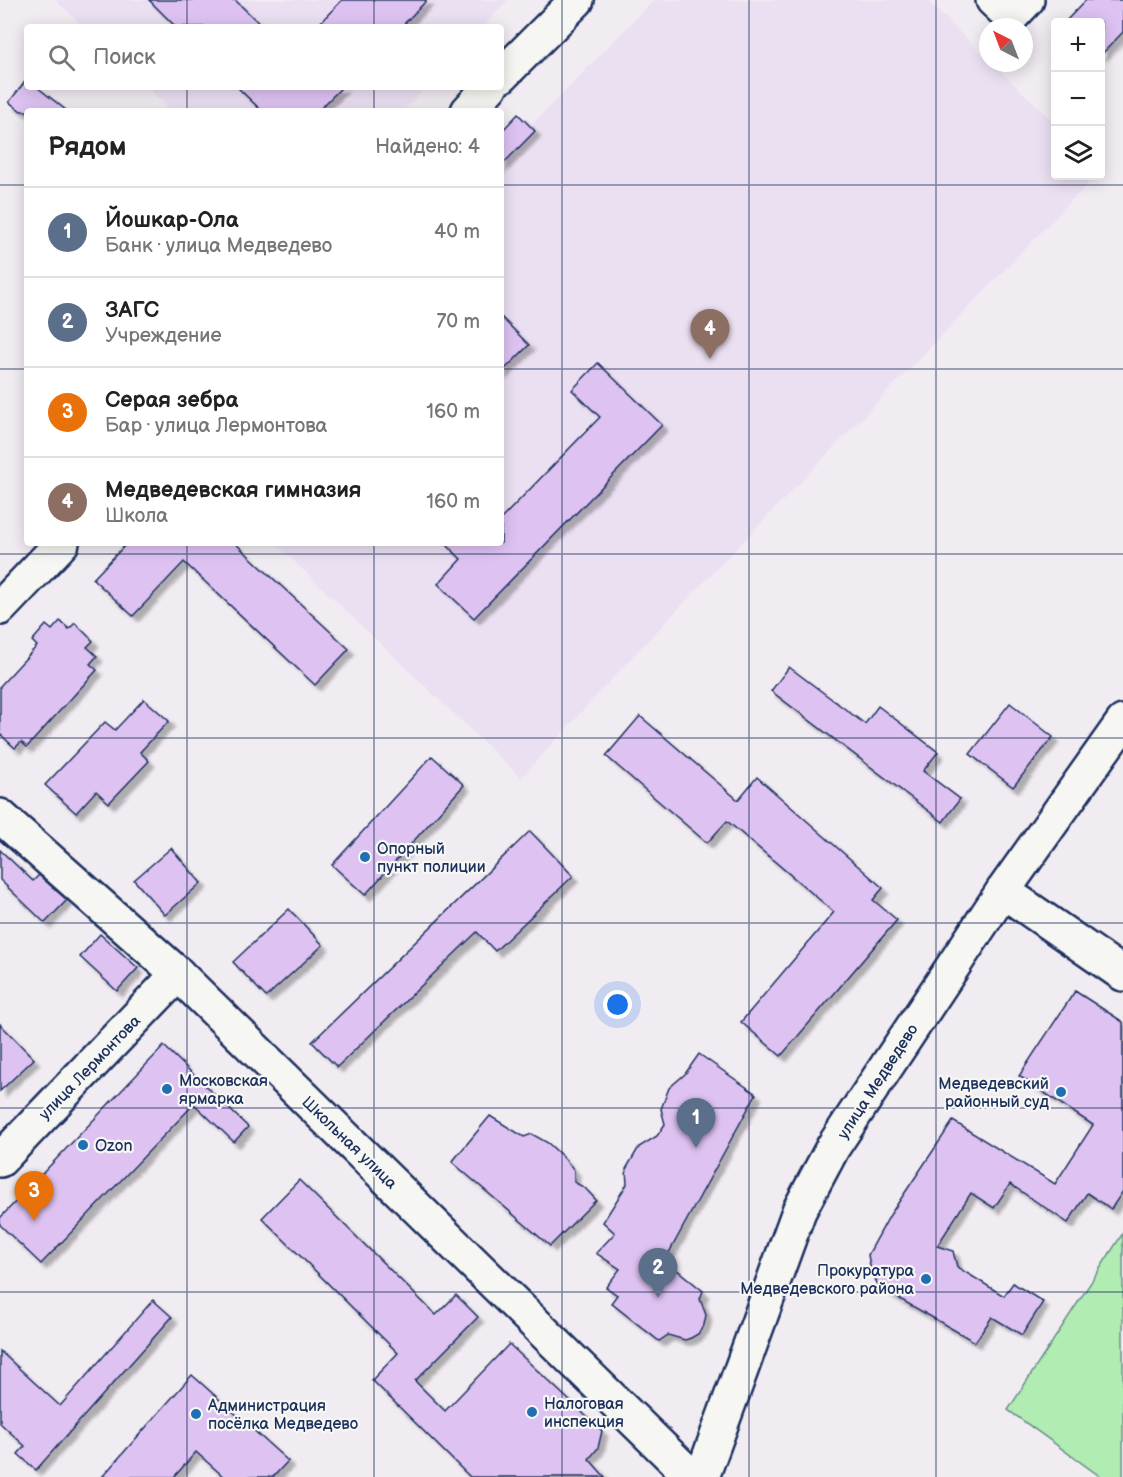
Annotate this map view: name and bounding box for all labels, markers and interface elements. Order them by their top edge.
north arrow [979,18,1033,72]
map controls [1051,18,1105,180]
button: + [1051,18,1105,72]
search box [24,24,504,90]
icon: search [45,41,78,74]
text: Поиск [93,44,156,71]
button: − [1051,72,1105,126]
button: layers [1051,126,1105,180]
text: Рядом [48,132,126,163]
text: Найдено: 4 [375,135,480,159]
text: Йошкар-Ола [105,207,239,234]
text: 1 [63,220,72,244]
text: 40 m [434,220,480,244]
text: Банк · улица Медведево [105,234,332,258]
text: ЗАГС [105,297,159,324]
text: 2 [62,310,73,334]
text: 70 m [436,310,480,334]
pin: 4 [690,310,730,359]
text: Учреждение [105,324,222,348]
text: Серая зебра [105,387,238,414]
text: 3 [62,400,73,424]
text: 160 m [426,400,480,424]
text: Бар · улица Лермонтова [105,414,327,438]
text: Медведевская гимназия [105,477,362,504]
text: 4 [62,490,73,514]
text: 160 m [426,490,480,514]
text: Школа [105,504,168,528]
place label: Опорный пункт полиции [377,840,486,877]
marker: Опорный пункт полиции [358,850,372,864]
your location [603,990,632,1019]
street label: улица Лермонтова [35,1011,145,1124]
street label: улица Медведево [834,1021,923,1143]
place label: Московская ярмарка [179,1072,268,1109]
place label: Медведевский районный суд [938,1075,1049,1112]
marker: Московская ярмарка [160,1082,174,1096]
marker: Медведевский районный суд [1054,1085,1068,1099]
street label: Школьная улица [297,1093,401,1194]
pin: 1 [676,1098,716,1148]
place label: Ozon [95,1137,133,1156]
marker: Ozon [76,1138,90,1152]
pin: 3 [15,1172,54,1221]
pin: 2 [638,1248,678,1298]
place label: Прокуратура Медведевского района [740,1262,915,1299]
marker: Прокуратура Медведевского района [919,1272,933,1286]
place label: Налоговая инспекция [544,1395,624,1432]
place label: Администрация посёлка Медведево [207,1397,358,1434]
marker: Налоговая инспекция [525,1405,539,1419]
marker: Администрация посёлка Медведево [189,1407,203,1421]

